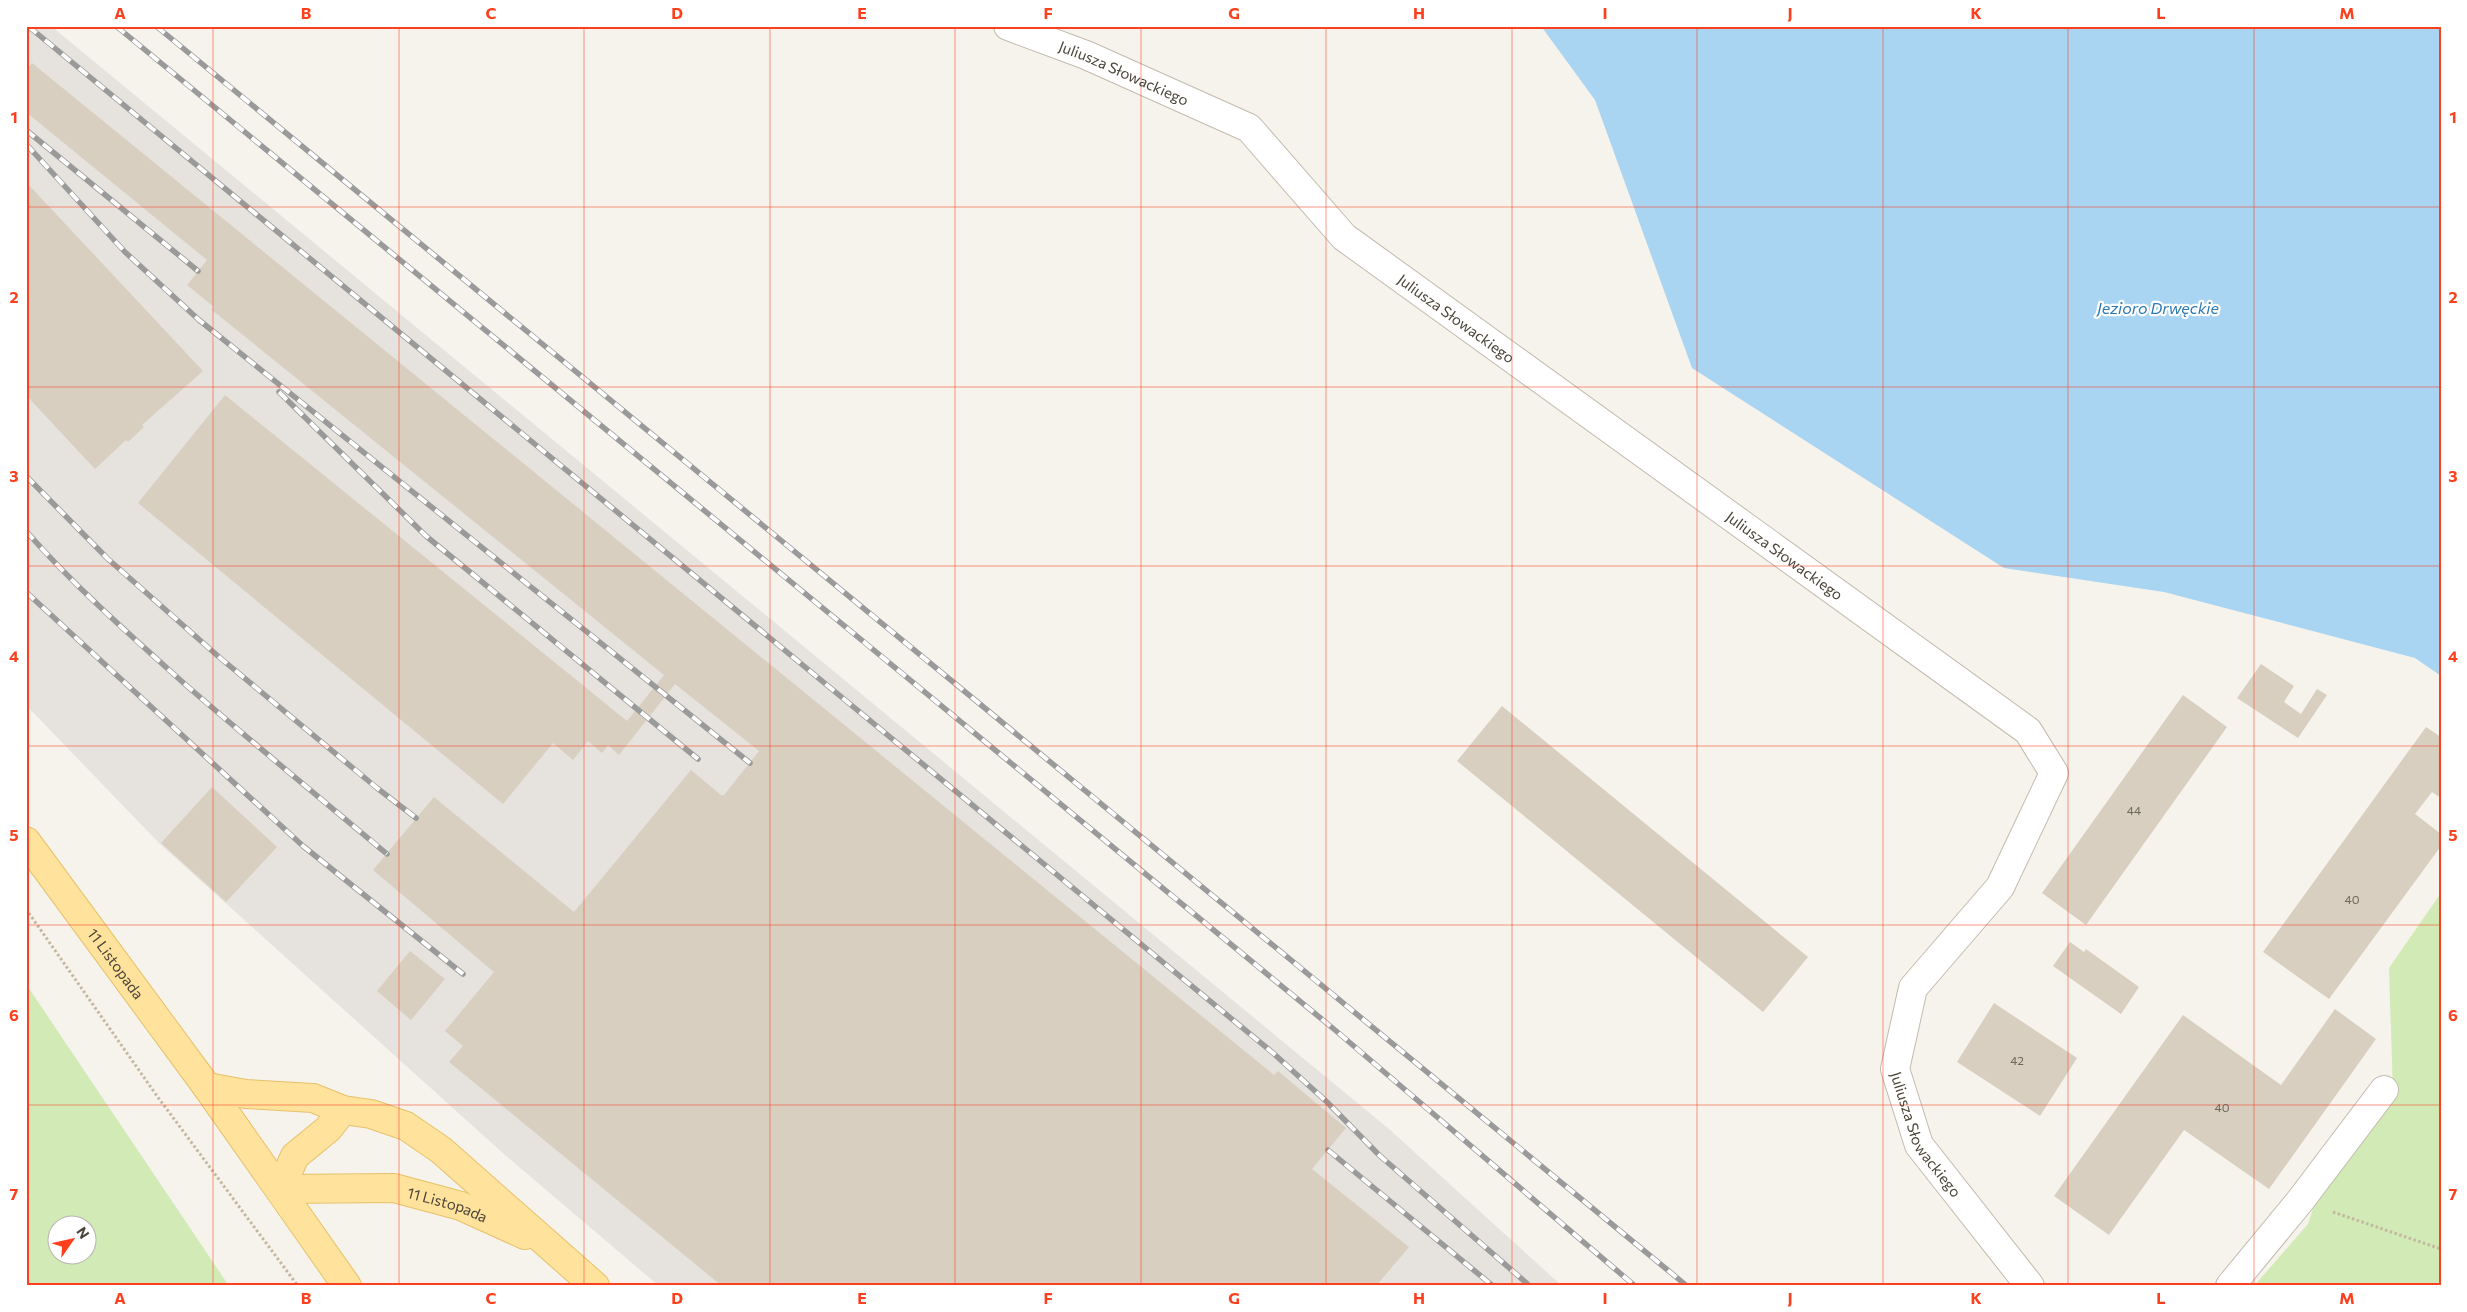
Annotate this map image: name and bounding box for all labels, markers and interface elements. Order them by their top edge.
text: A [114,3,126,22]
text: B [301,3,312,22]
text: C [486,3,497,22]
text: D [671,3,683,22]
text: E [857,3,867,22]
text: F [1043,3,1053,22]
text: G [1228,3,1240,22]
text: H [1413,3,1425,22]
text: I [1602,3,1608,22]
text: J [1787,3,1793,22]
text: K [1970,3,1982,22]
text: L [2156,3,2166,22]
text: M [2339,3,2355,22]
street label: Juliusza Słowackiego [1056,37,1192,109]
text: 1 [10,107,18,126]
text: 1 [2449,107,2457,126]
street label: Juliusza Słowackiego [1394,270,1518,366]
text: 2 [9,287,19,306]
text: 2 [2448,287,2458,306]
water label: Jezioro Drwęckie [2095,298,2219,317]
text: 3 [9,466,19,485]
text: 3 [2448,466,2458,485]
street label: Juliusza Słowackiego [1723,507,1847,604]
text: 4 [9,646,19,665]
text: 4 [2448,646,2458,665]
house number: 44 [2127,803,2141,817]
text: 5 [9,825,19,844]
text: 5 [2448,825,2458,844]
house number: 40 [2344,892,2360,906]
street label: 11 Listopada [84,925,148,1002]
text: 6 [9,1005,19,1024]
text: 6 [2448,1005,2458,1024]
house number: 42 [2010,1053,2024,1067]
street label: Juliusza Słowackiego [1887,1069,1965,1200]
house number: 40 [2214,1100,2230,1114]
street label: 11 Listopada [406,1183,490,1226]
text: 7 [10,1184,19,1203]
text: 7 [2449,1184,2458,1203]
north arrow [48,1214,98,1264]
text: N [73,1223,93,1242]
text: A [114,1288,126,1307]
text: B [301,1288,312,1307]
text: C [486,1288,497,1307]
text: D [671,1288,683,1307]
text: E [857,1288,867,1307]
text: F [1043,1288,1053,1307]
text: G [1228,1288,1240,1307]
text: H [1413,1288,1425,1307]
text: I [1602,1288,1608,1307]
text: J [1787,1288,1793,1307]
text: K [1970,1288,1982,1307]
text: L [2156,1288,2166,1307]
text: M [2339,1288,2355,1307]

